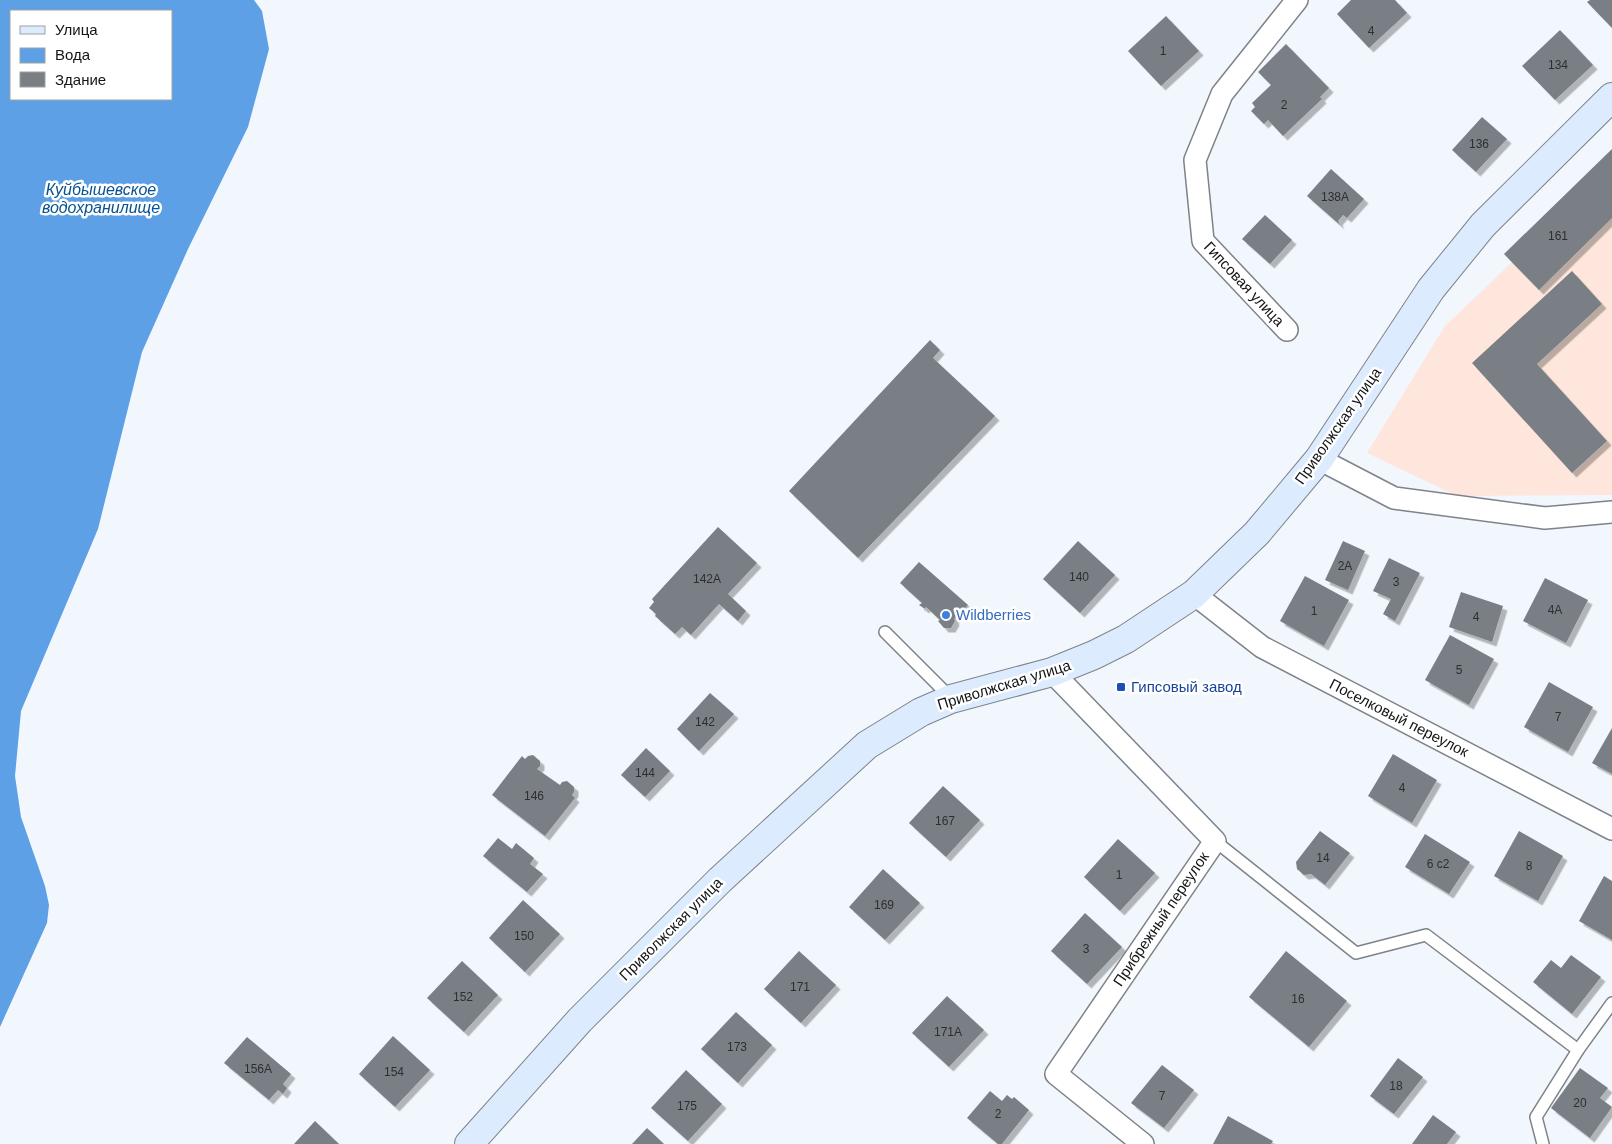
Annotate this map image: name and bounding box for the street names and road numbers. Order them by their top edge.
street label: Гипсовая улица [1201,238,1288,330]
street label: Приволжская улица [1291,364,1385,487]
street label: Приволжская улица [935,656,1073,713]
street label: Поселковый переулок [1327,675,1472,760]
street label: Прибрежный переулок [1109,848,1212,989]
street label: Приволжская улица [616,873,726,984]

